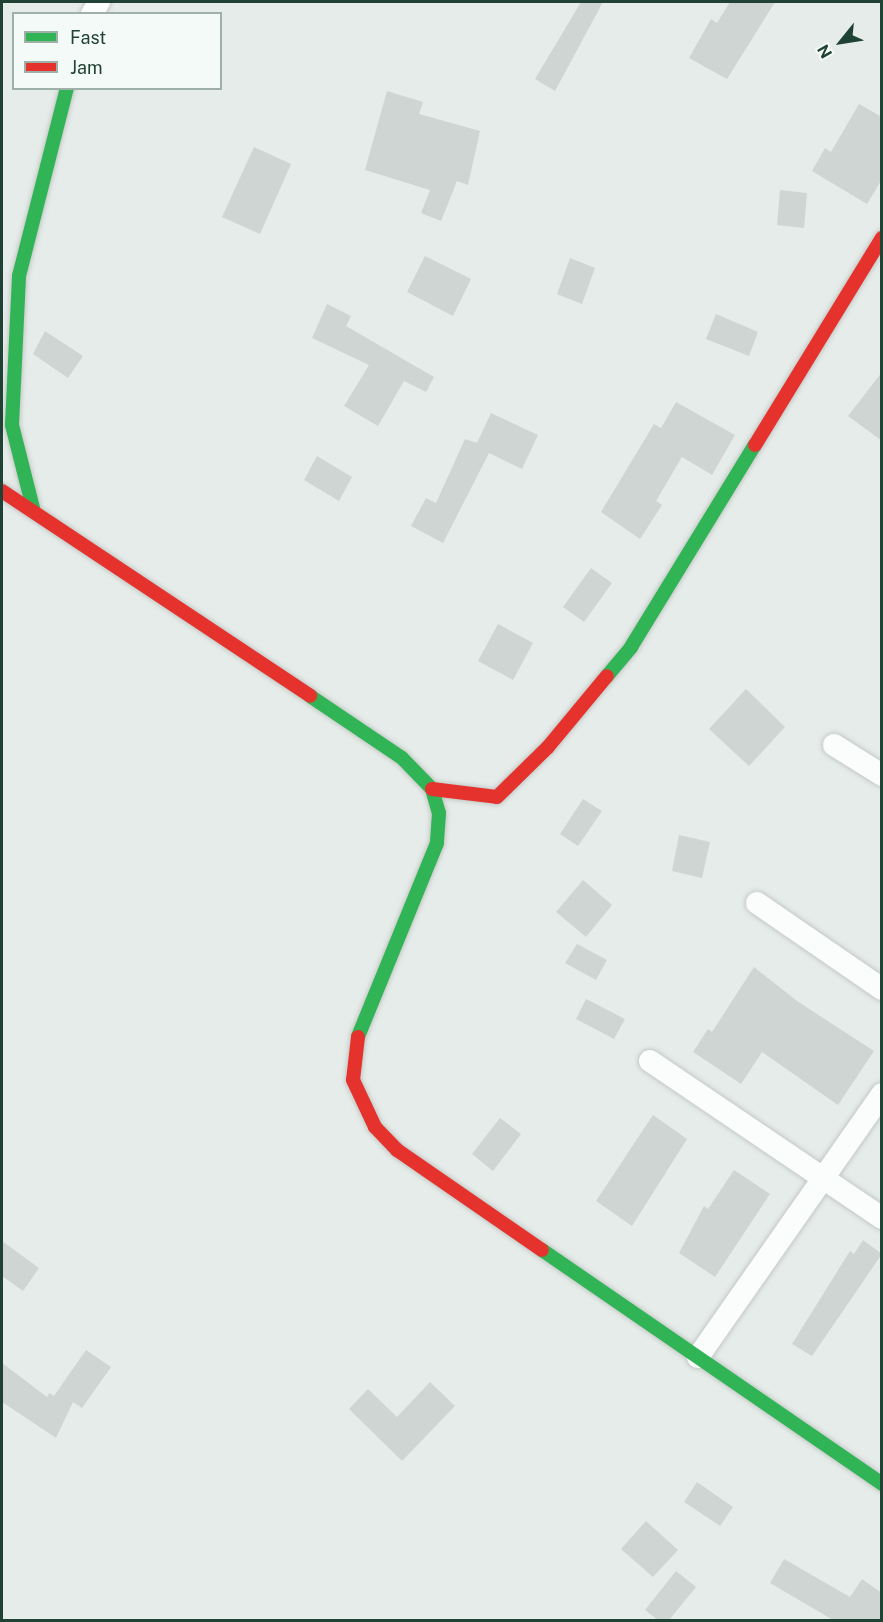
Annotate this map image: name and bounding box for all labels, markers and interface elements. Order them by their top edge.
legend [12,12,222,90]
north arrow [811,12,871,72]
text: Fast [70,27,106,48]
text: N [814,41,836,61]
text: Jam [70,57,103,78]

